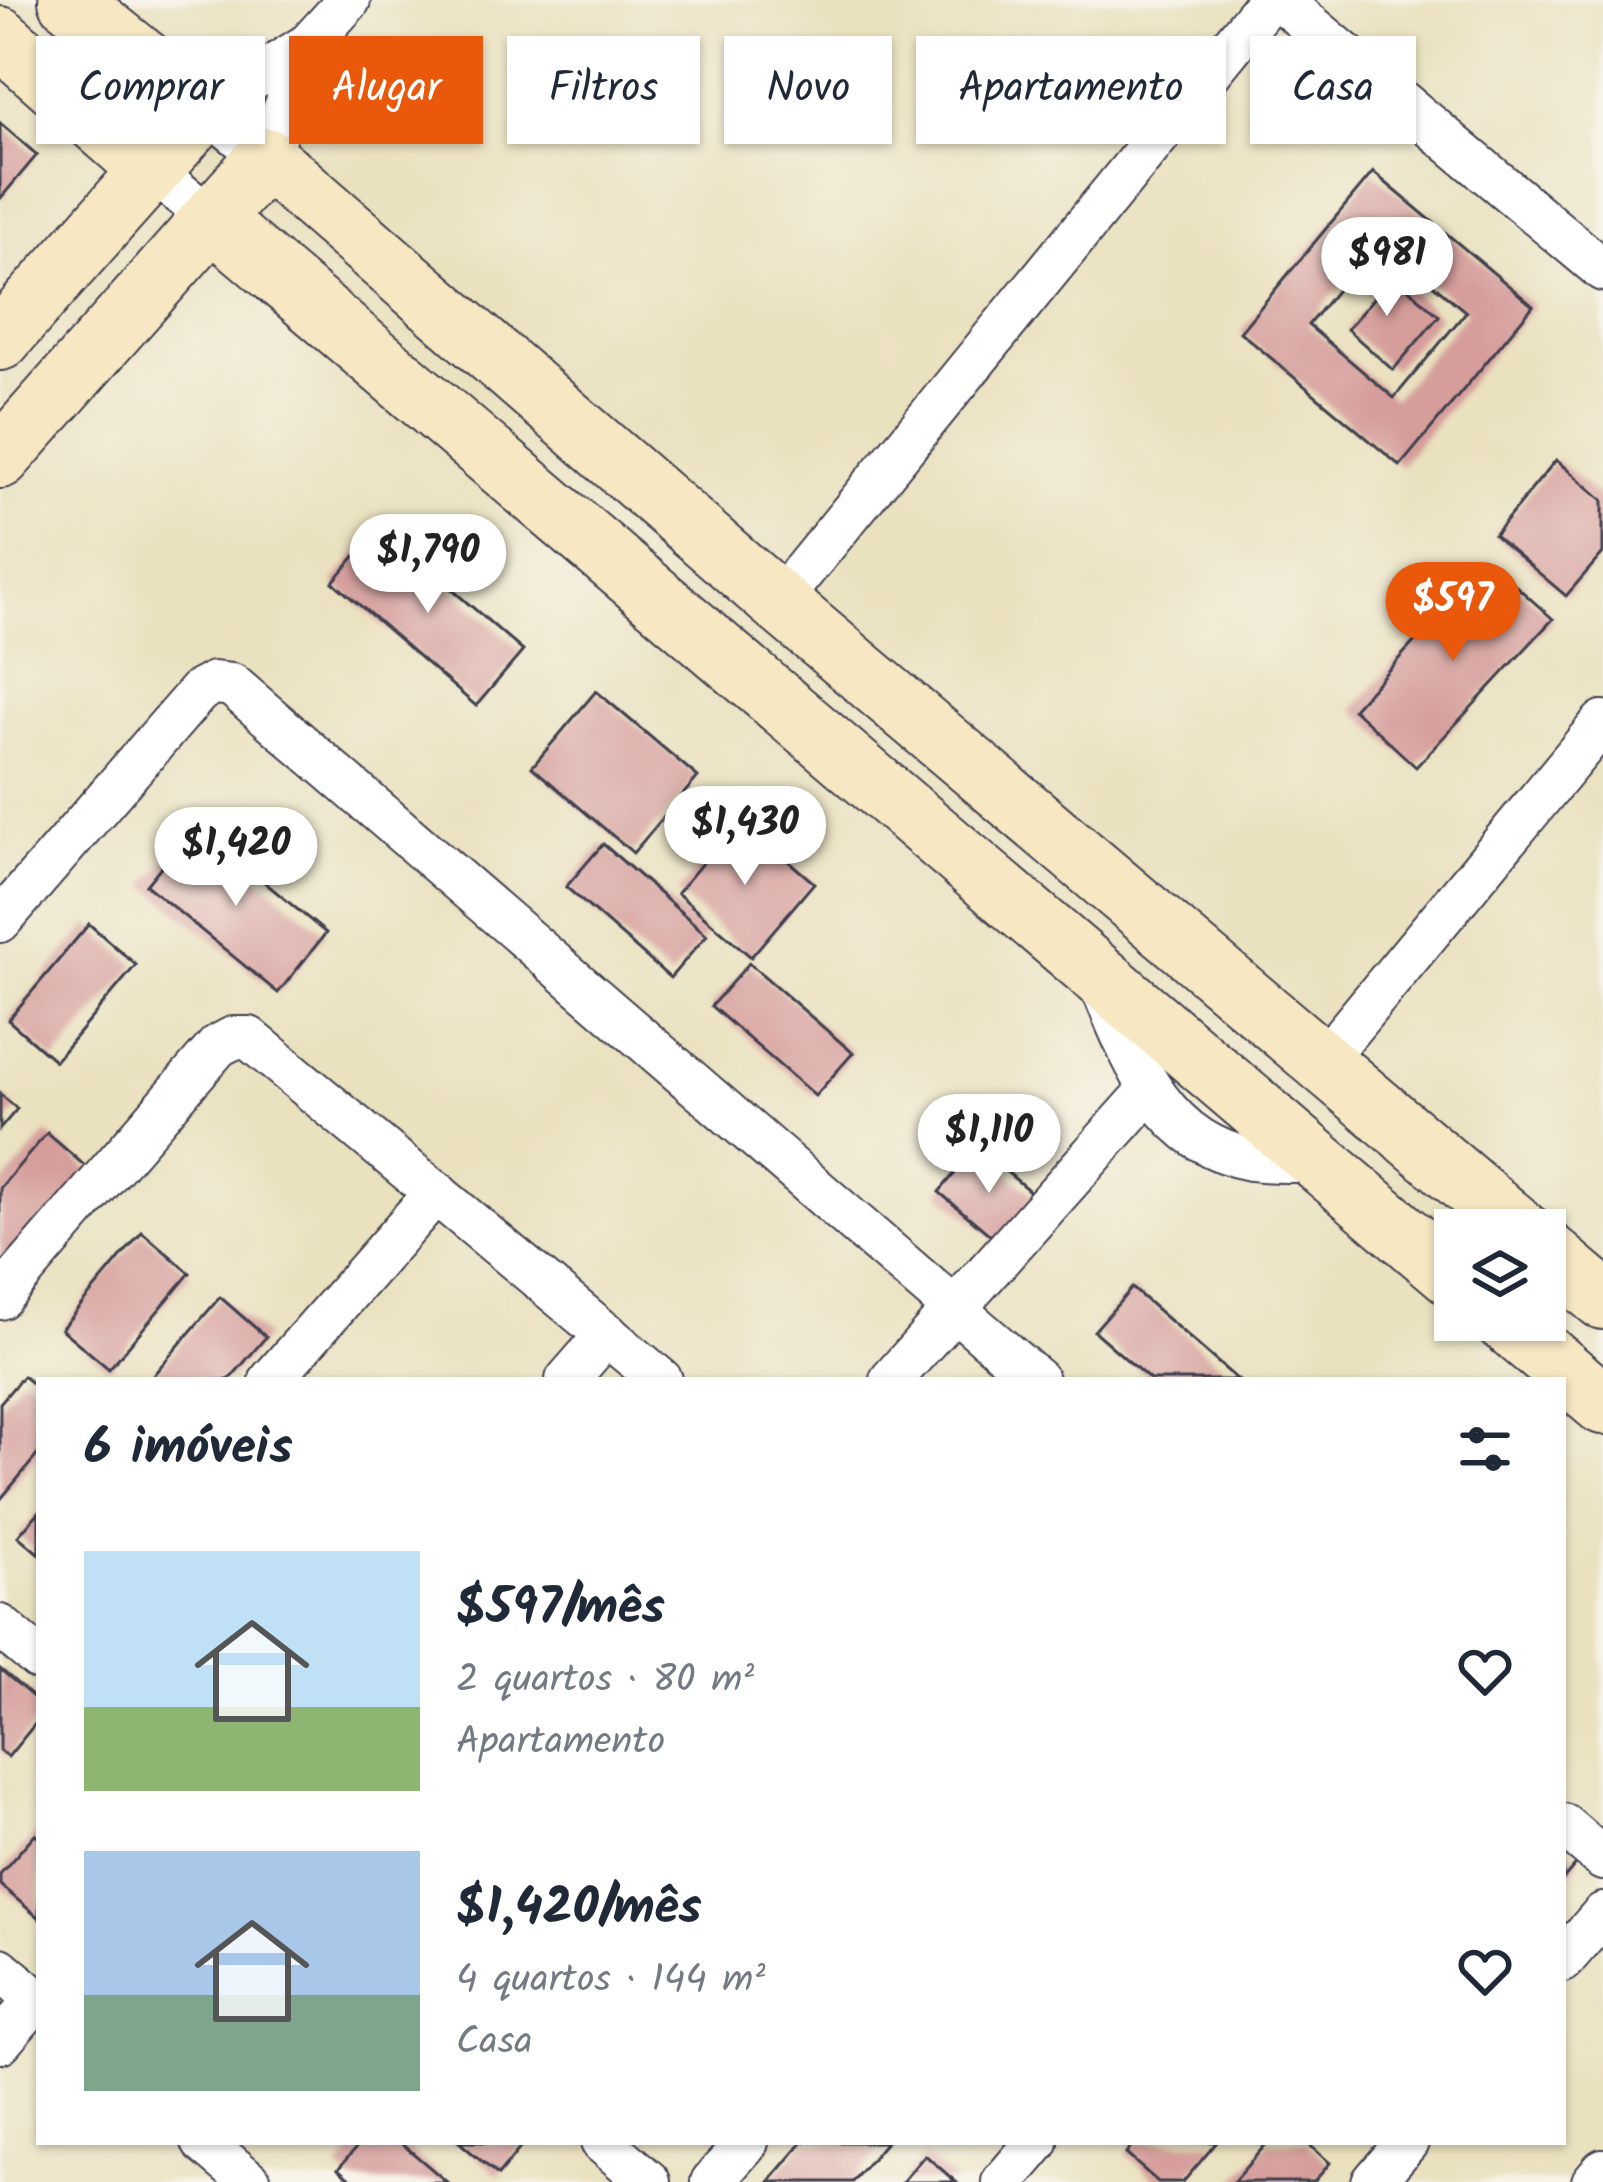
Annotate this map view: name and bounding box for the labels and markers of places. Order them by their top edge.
pin: $981 [1316,217,1458,319]
pin: $1,790 [330,514,526,616]
pin: $597 [1382,562,1524,664]
pin: $1,430 [647,786,843,888]
pin: $1,420 [138,807,334,909]
pin: $1,110 [891,1094,1087,1196]

